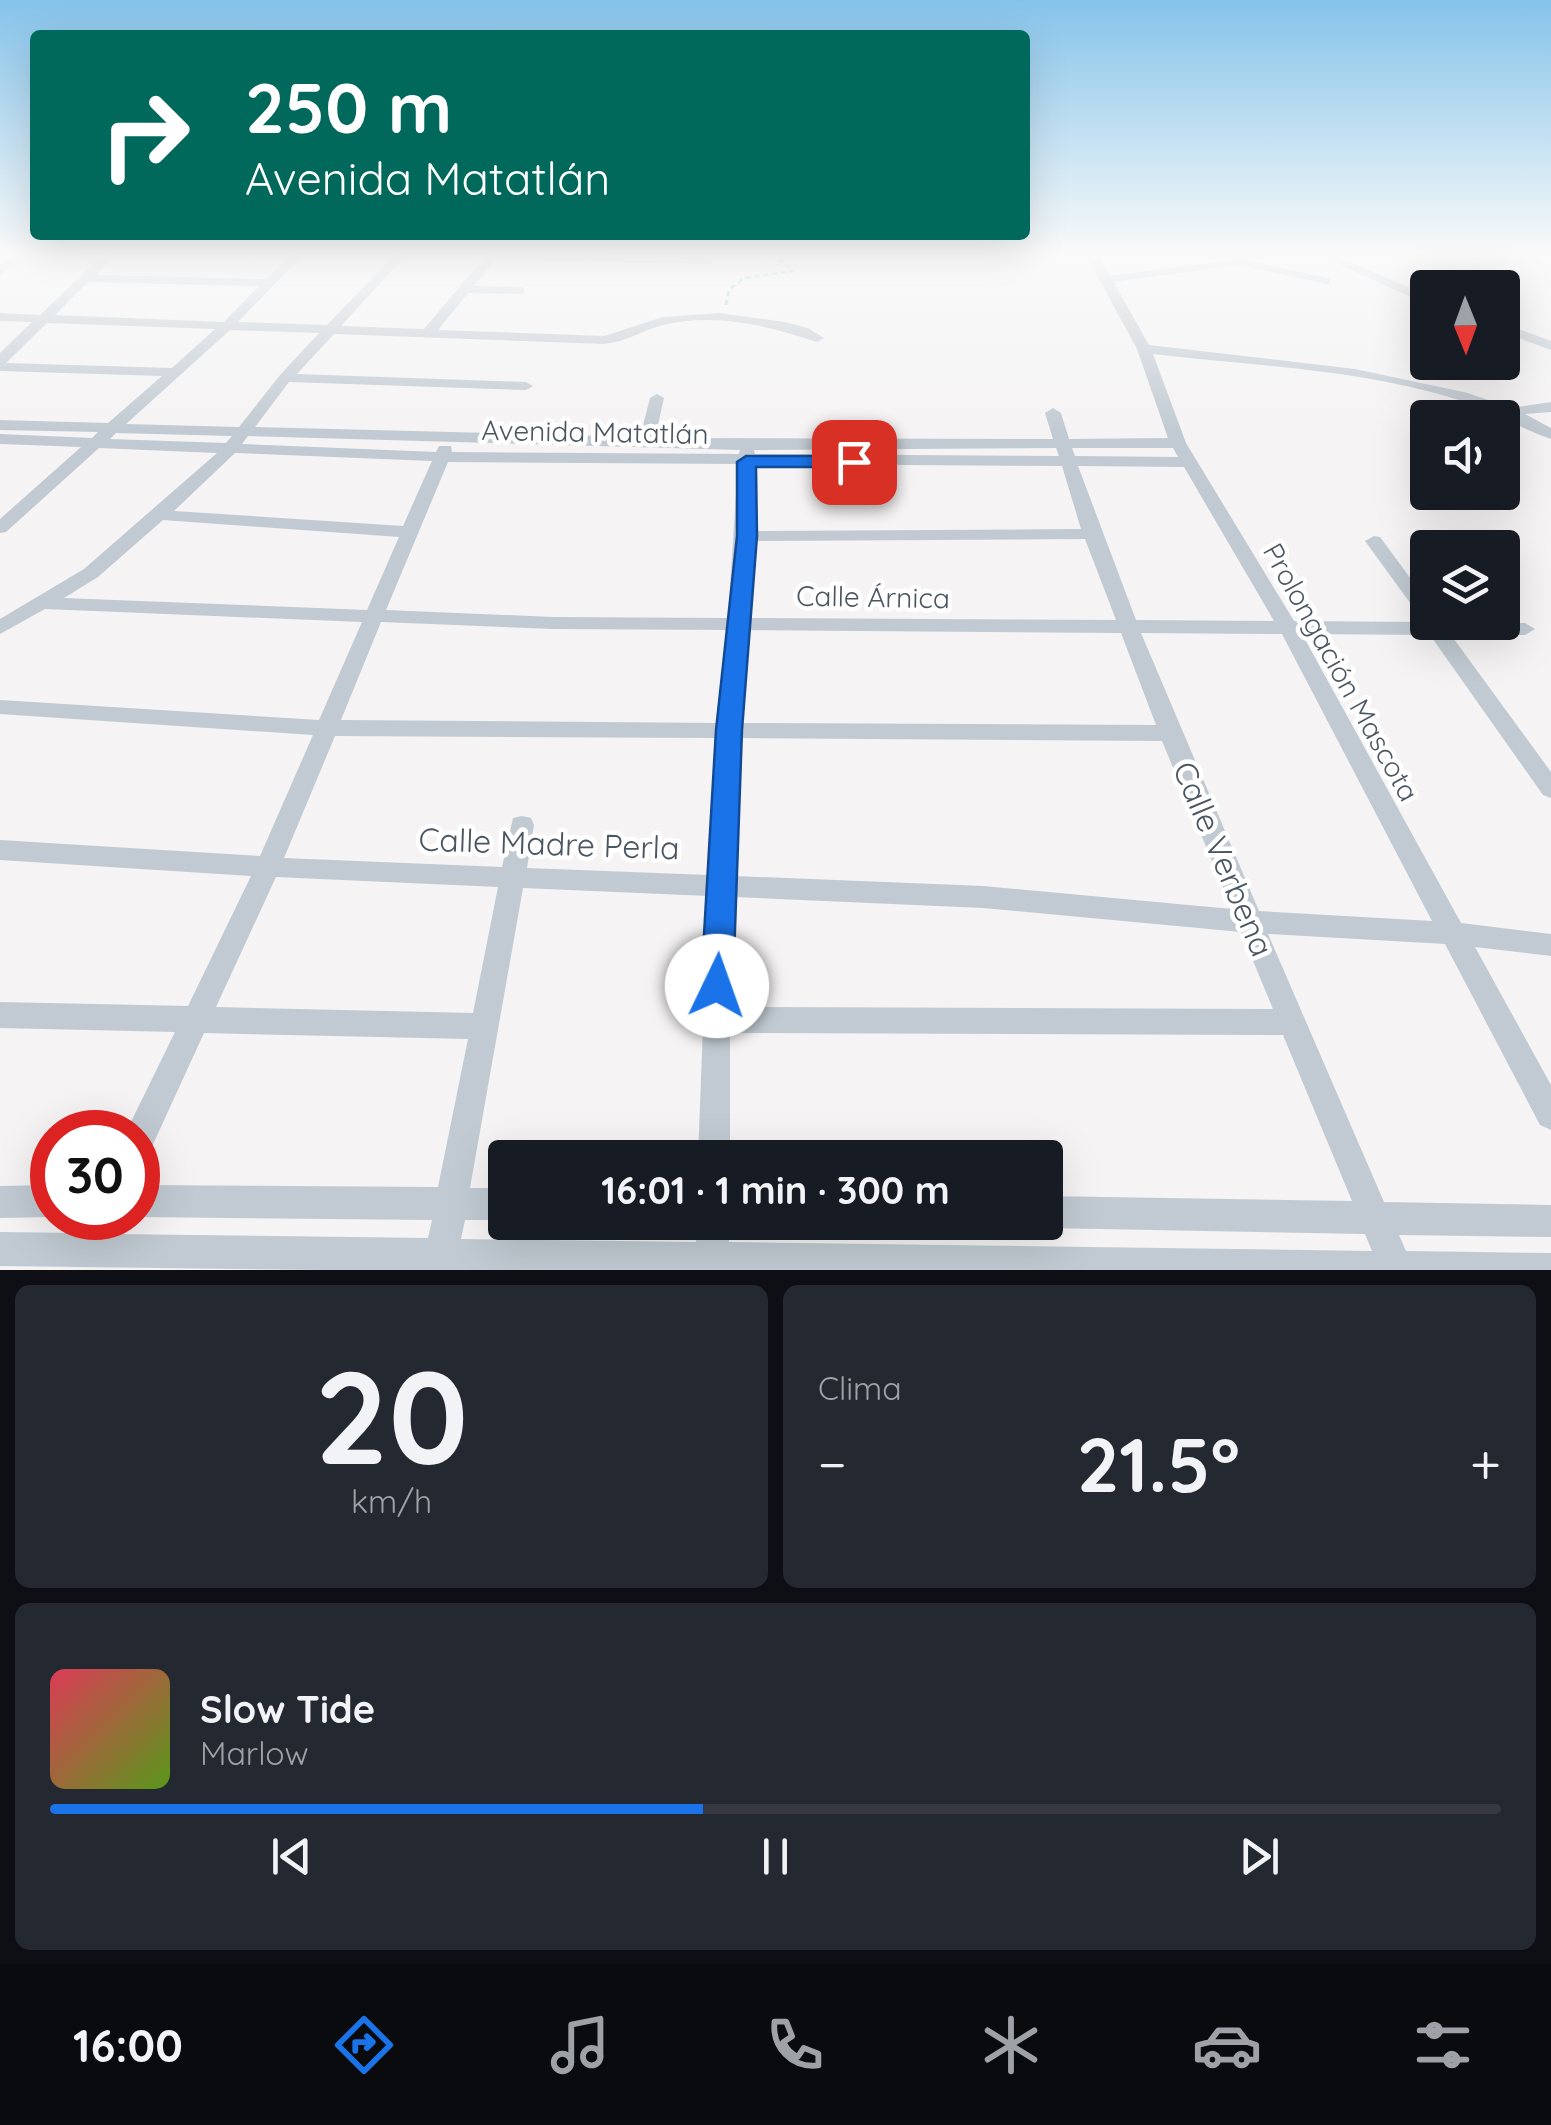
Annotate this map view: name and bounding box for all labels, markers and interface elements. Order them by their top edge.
text: 250 m [245,63,452,151]
icon: right [80,70,210,200]
text: Avenida Matatlán [245,150,610,206]
north arrow [1410,270,1520,380]
map controls [1410,270,1520,640]
button: sound [1410,400,1520,510]
street label: Avenida Matatlán [481,412,709,451]
pin [812,420,897,505]
icon: arrive [827,435,882,490]
button: layers [1410,530,1520,640]
street label: Prolongación Mascota [1256,537,1427,807]
street label: Calle Árnica [796,578,950,615]
street label: Calle Verbena [1165,755,1283,962]
street label: Calle Madre Perla [418,818,680,868]
position arrow [665,934,769,1038]
speed limit sign: 30 [30,1110,160,1240]
text: 16:01 · 1 min · 300 m [601,1166,950,1214]
text: 20 [315,1334,468,1497]
text: Clima [818,1368,902,1408]
text: 21.5° [1077,1417,1240,1511]
text: − [818,1429,847,1498]
text: + [1470,1429,1501,1498]
text: km/h [351,1481,432,1521]
text: Slow Tide [200,1685,375,1733]
text: Marlow [200,1733,309,1773]
icon: previous [264,1829,319,1884]
icon: pause [748,1829,803,1884]
icon: next [1232,1829,1287,1884]
icon: directions [329,2010,399,2080]
icon: music [545,2010,615,2080]
icon: phone [760,2010,830,2080]
icon: climate [976,2010,1046,2080]
icon: car [1192,2010,1262,2080]
icon: filters [1408,2010,1478,2080]
text: 16:00 [73,2017,183,2073]

